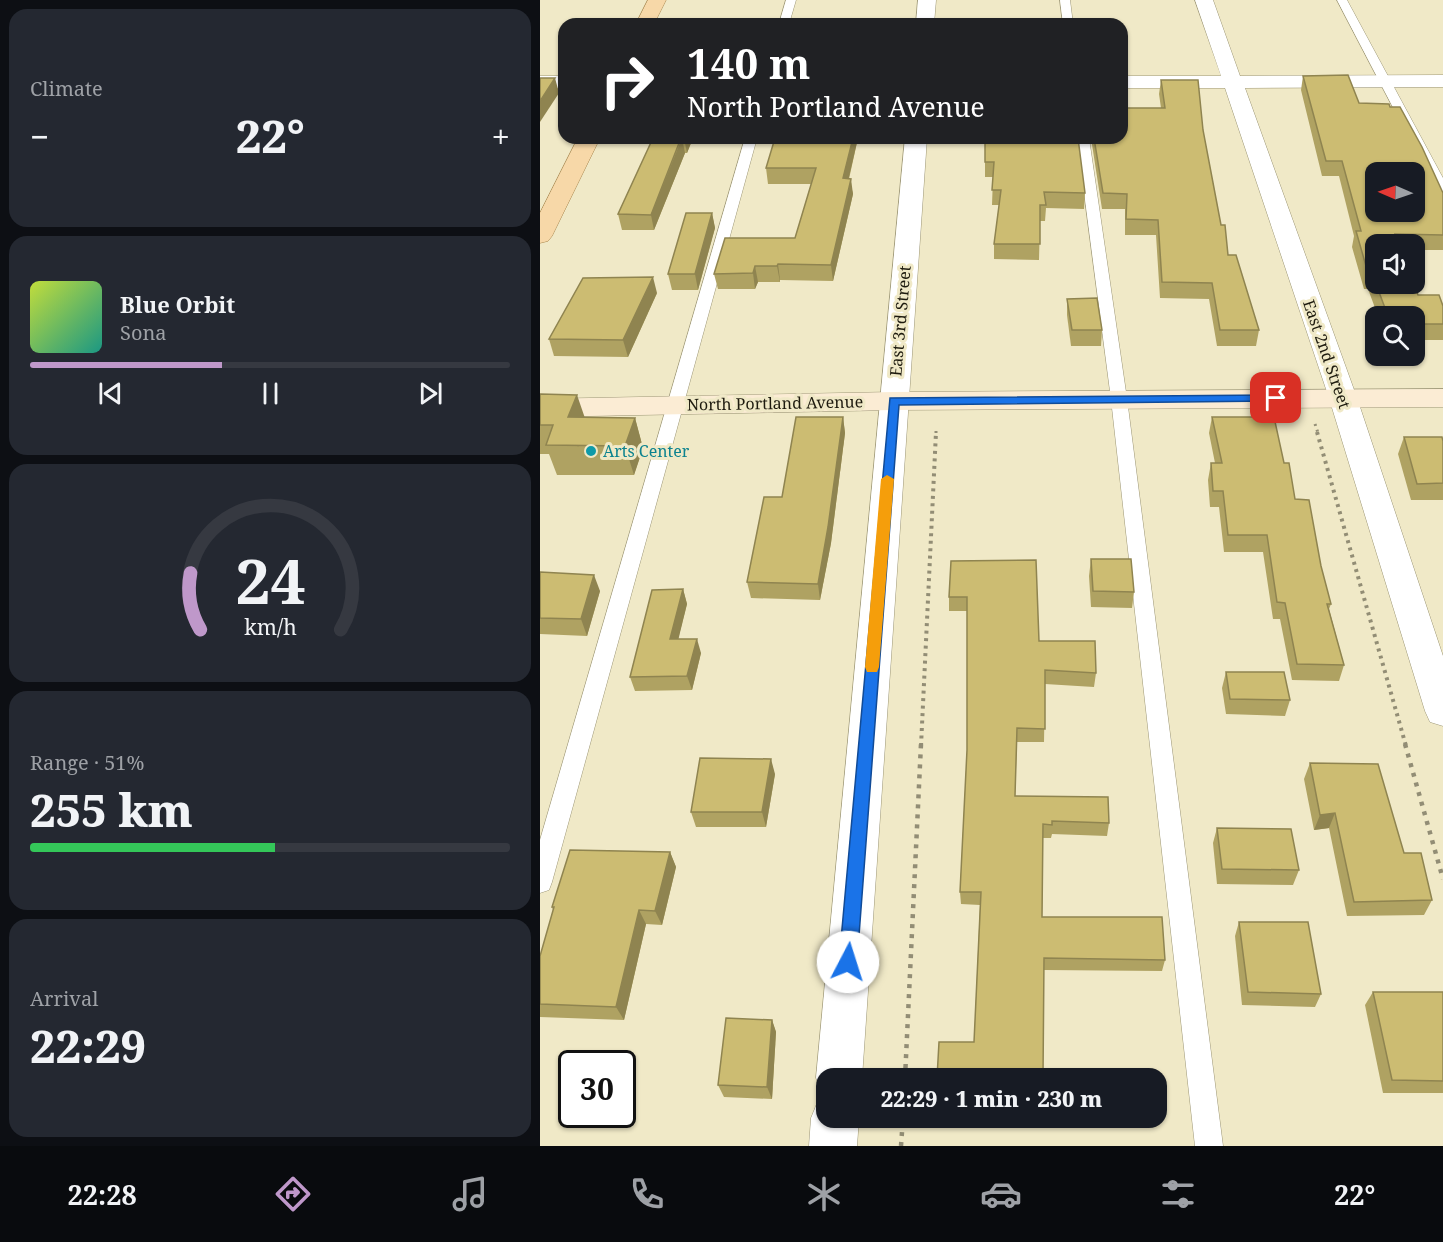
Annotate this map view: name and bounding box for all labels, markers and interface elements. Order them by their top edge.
text: 140 m [687,34,811,91]
icon: right [588,42,666,120]
text: Climate [30,75,103,102]
text: North Portland Avenue [687,88,985,125]
text: 22° [236,105,305,166]
text: − [30,114,49,159]
text: + [492,114,510,159]
north arrow [1365,162,1425,222]
map controls [1365,162,1425,366]
button: sound [1365,234,1425,294]
street label: East 3rd Street [884,264,916,377]
text: Blue Orbit [120,289,235,319]
street label: East 2nd Street [1298,297,1356,412]
button: search [1365,306,1425,366]
text: Sona [120,319,167,346]
pin [1250,372,1301,423]
icon: previous [94,377,127,410]
icon: pause [254,377,287,410]
icon: next [414,377,447,410]
icon: arrive [1259,381,1292,414]
street label: North Portland Avenue [687,390,863,416]
place label: Arts Center [603,440,690,462]
marker: Arts Center [584,444,598,458]
text: 24 [235,537,305,622]
text: km/h [244,612,297,641]
text: Range · 51% [30,749,144,776]
text: 255 km [30,779,193,840]
position arrow [816,930,880,994]
text: Arrival [30,985,98,1012]
text: 22:29 [30,1015,146,1076]
speed limit sign: 30 [558,1050,636,1128]
text: 22:29 · 1 min · 230 m [881,1083,1102,1113]
icon: directions [272,1173,314,1215]
icon: music [449,1173,491,1215]
icon: phone [626,1173,668,1215]
icon: climate [803,1173,845,1215]
icon: car [980,1173,1022,1215]
icon: filters [1157,1173,1199,1215]
text: 22:28 [68,1176,137,1213]
text: 22° [1334,1176,1375,1213]

